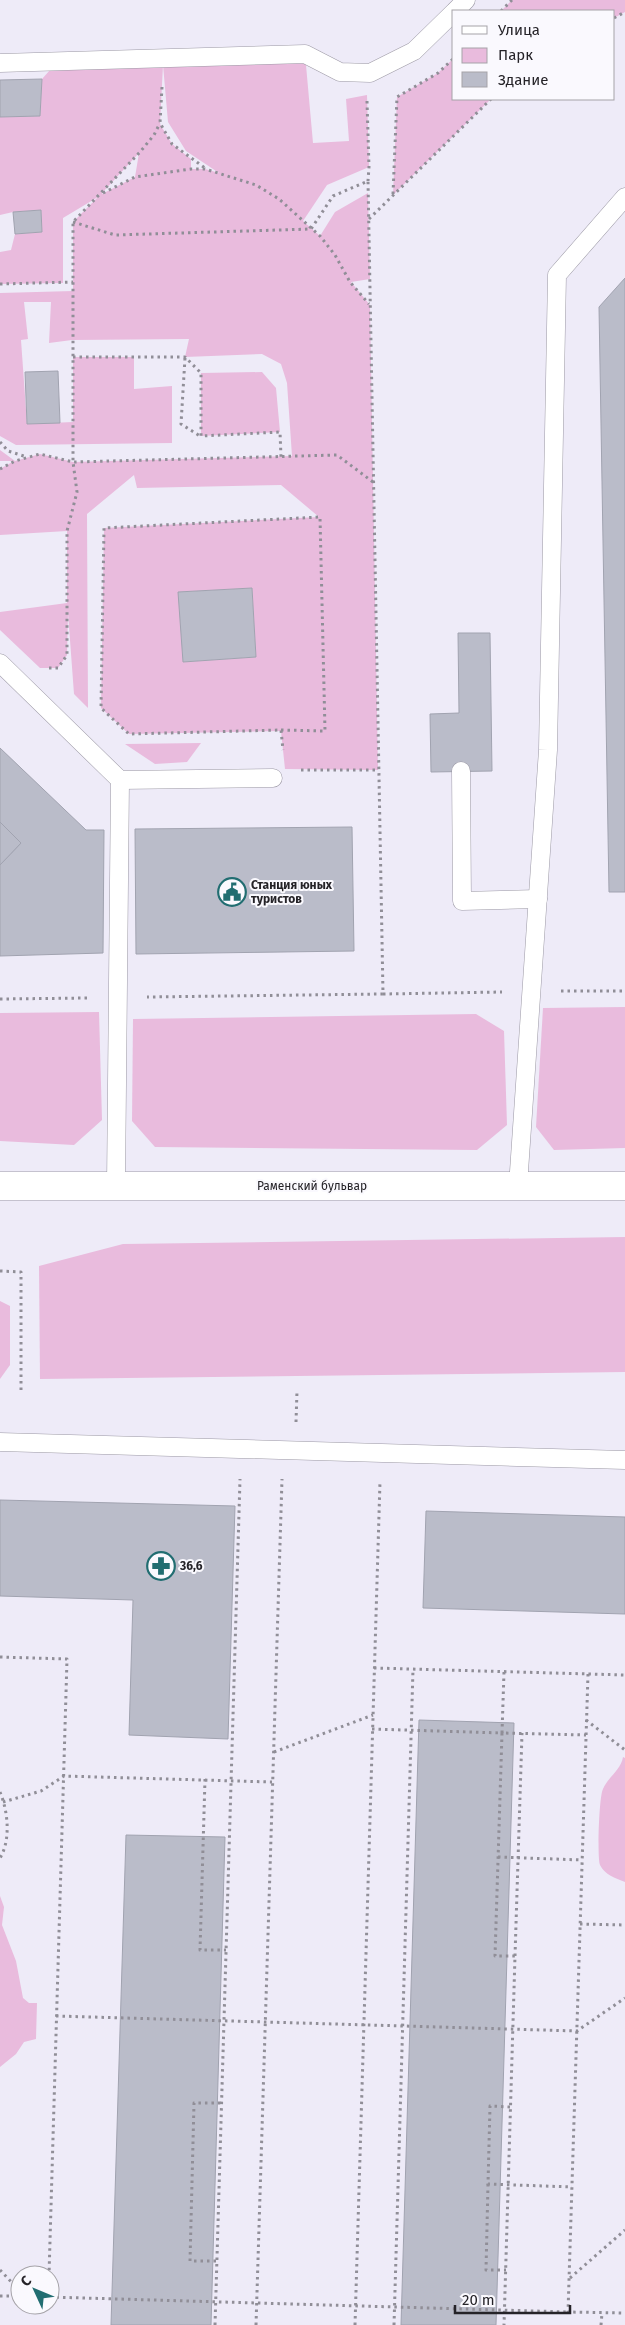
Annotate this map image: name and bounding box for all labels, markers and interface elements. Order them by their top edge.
legend [452,10,615,100]
text: Улица [498,21,540,39]
text: Парк [498,46,533,64]
text: Здание [498,71,548,89]
public building icon: Станция юных туристов [217,877,247,907]
place label: Станция юных туристов [251,878,333,906]
street label: Раменский бульвар [257,1179,367,1193]
pharmacy icon: 36,6 [146,1551,176,1581]
place label: 36,6 [179,1559,203,1573]
north arrow [10,2265,60,2315]
text: С [17,2273,35,2290]
scale bar [455,2282,570,2314]
text: 20 m [462,2291,495,2309]

